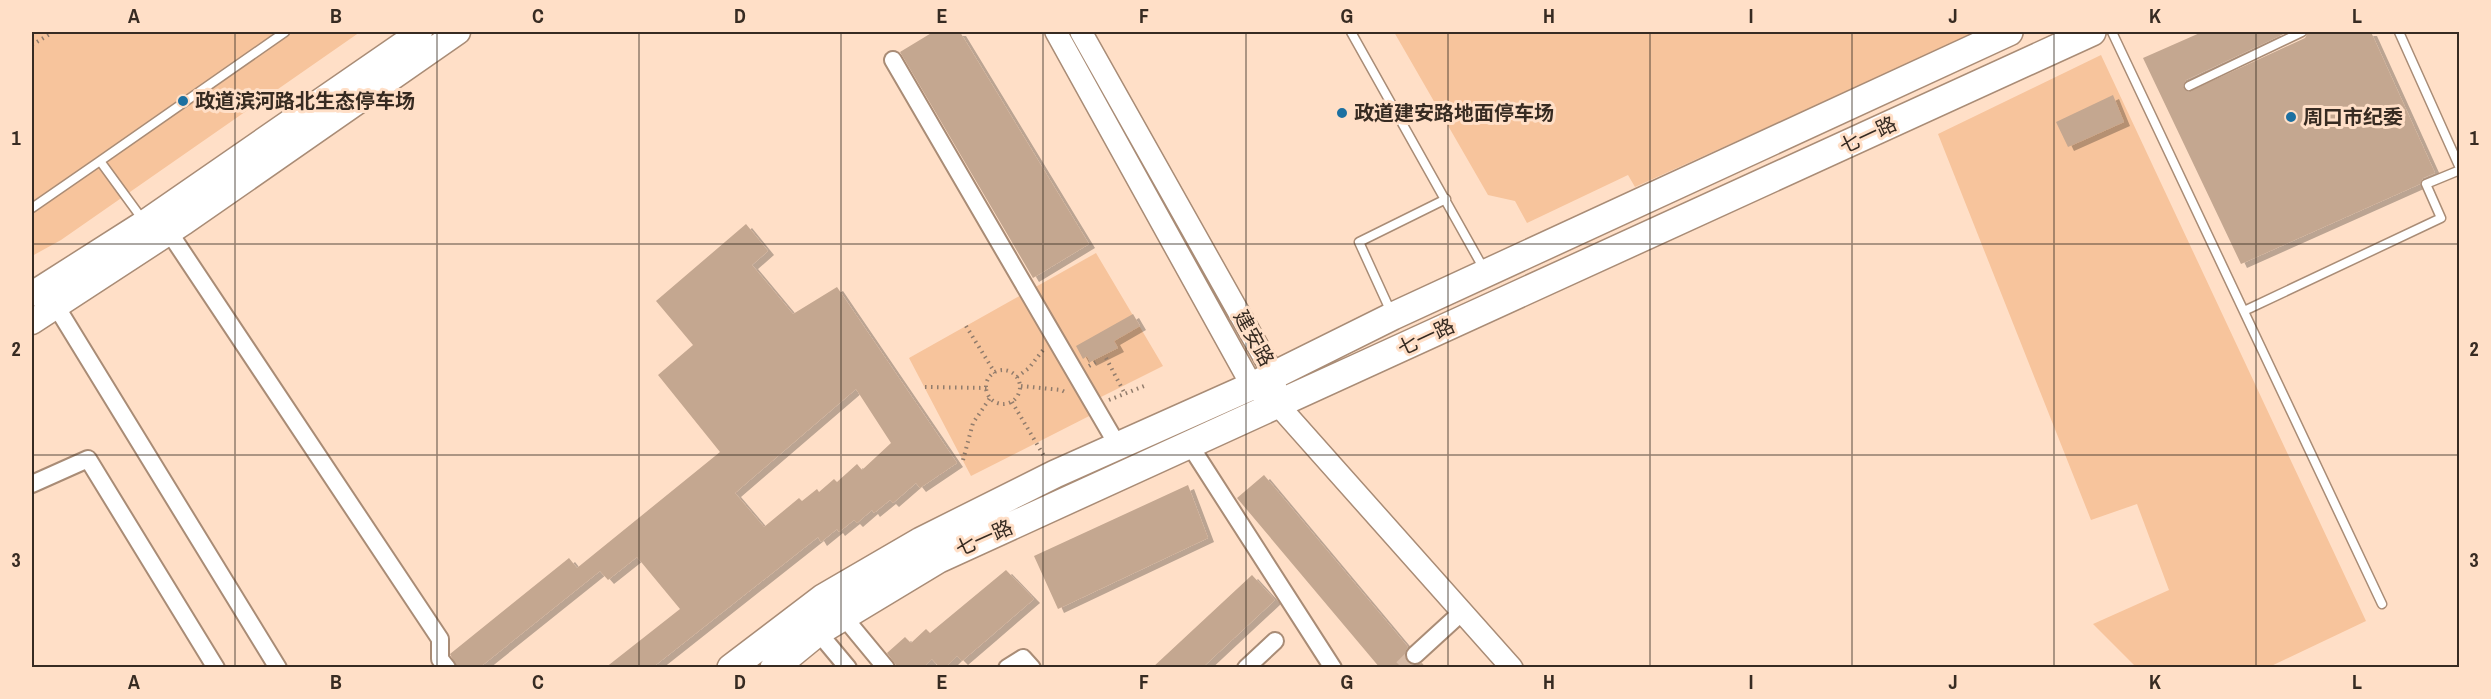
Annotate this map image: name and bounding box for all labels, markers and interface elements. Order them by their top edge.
text: A [128,2,140,29]
text: B [330,2,342,29]
text: C [532,2,544,29]
text: D [734,2,746,29]
text: E [937,2,948,29]
text: F [1139,2,1149,29]
text: G [1341,2,1353,29]
text: H [1543,2,1555,29]
text: I [1749,2,1753,29]
text: J [1948,2,1958,29]
text: K [2149,2,2161,29]
text: L [2352,2,2362,29]
place label: 政道滨河路北生态停车场 [195,87,415,114]
marker: 政道滨河路北生态停车场 [176,94,190,108]
place label: 政道建安路地面停车场 [1354,99,1554,126]
place label: 周口市纪委 [2303,103,2403,130]
marker: 政道建安路地面停车场 [1335,106,1349,120]
street label: 七一路 [1835,110,1901,159]
marker: 周口市纪委 [2284,110,2298,124]
text: 1 [11,124,21,151]
text: 1 [2469,124,2479,151]
street label: 建安路 [1228,305,1281,371]
street label: 七一路 [1393,312,1459,361]
text: 2 [11,335,21,362]
text: 2 [2469,335,2479,362]
street label: 七一路 [951,513,1017,562]
text: 3 [11,546,21,573]
text: 3 [2469,546,2479,573]
text: A [128,668,140,695]
text: B [330,668,342,695]
text: C [532,668,544,695]
text: D [734,668,746,695]
text: E [937,668,948,695]
text: F [1139,668,1149,695]
text: G [1341,668,1353,695]
text: H [1543,668,1555,695]
text: I [1749,668,1753,695]
text: J [1948,668,1958,695]
text: K [2149,668,2161,695]
text: L [2352,668,2362,695]

